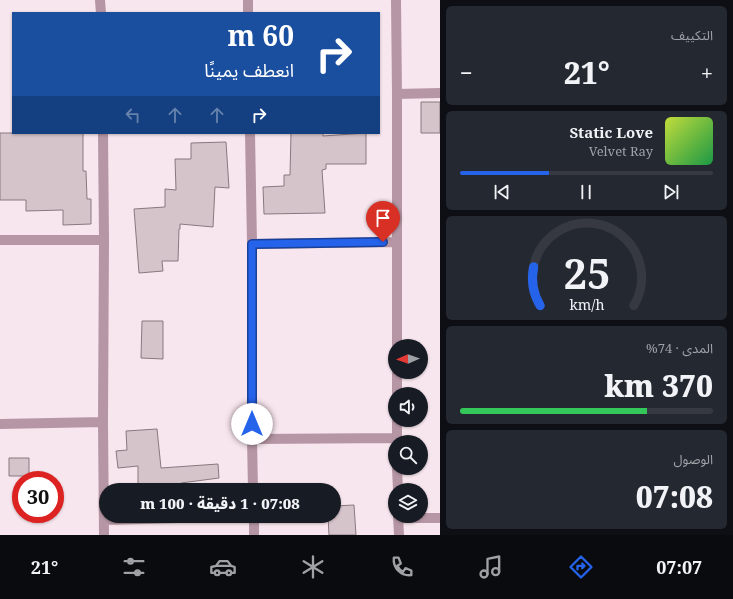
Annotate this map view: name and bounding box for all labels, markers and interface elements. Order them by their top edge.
text: 60 m [227,16,294,54]
text: التكييف [671,26,713,44]
icon: right [308,28,360,80]
text: 21° [564,52,610,93]
text: − [460,57,473,87]
text: + [701,57,713,87]
text: انعطف يمينًا [204,58,294,82]
icon: left [122,104,144,126]
icon: ahead [164,104,186,126]
icon: ahead [206,104,228,126]
icon: right [248,104,270,126]
text: Static Love [569,122,653,142]
text: Velvet Ray [589,142,653,160]
icon: previous [491,181,513,203]
icon: pause [575,181,597,203]
icon: next [660,181,682,203]
pin [366,201,400,242]
icon: arrive [372,207,394,229]
text: 25 [563,244,610,300]
text: km/h [569,294,604,313]
north arrow [388,339,428,379]
map controls [388,339,428,523]
text: المدى · 74% [646,339,713,357]
text: 370 km [604,365,713,406]
button: sound [388,387,428,427]
position arrow [231,403,273,445]
button: search [388,435,428,475]
text: الوصول [673,450,713,468]
speed limit sign: 30 [12,471,64,523]
text: 07:08 [636,476,713,517]
button: layers [388,483,428,523]
text: 07:08 · 1 دقيقة · 100 m [140,493,300,513]
icon: filters [120,553,148,581]
icon: car [209,553,237,581]
icon: climate [299,553,327,581]
icon: phone [388,553,416,581]
icon: music [477,553,505,581]
icon: directions [567,553,595,581]
text: 21° [31,555,58,579]
text: 07:07 [656,555,702,579]

